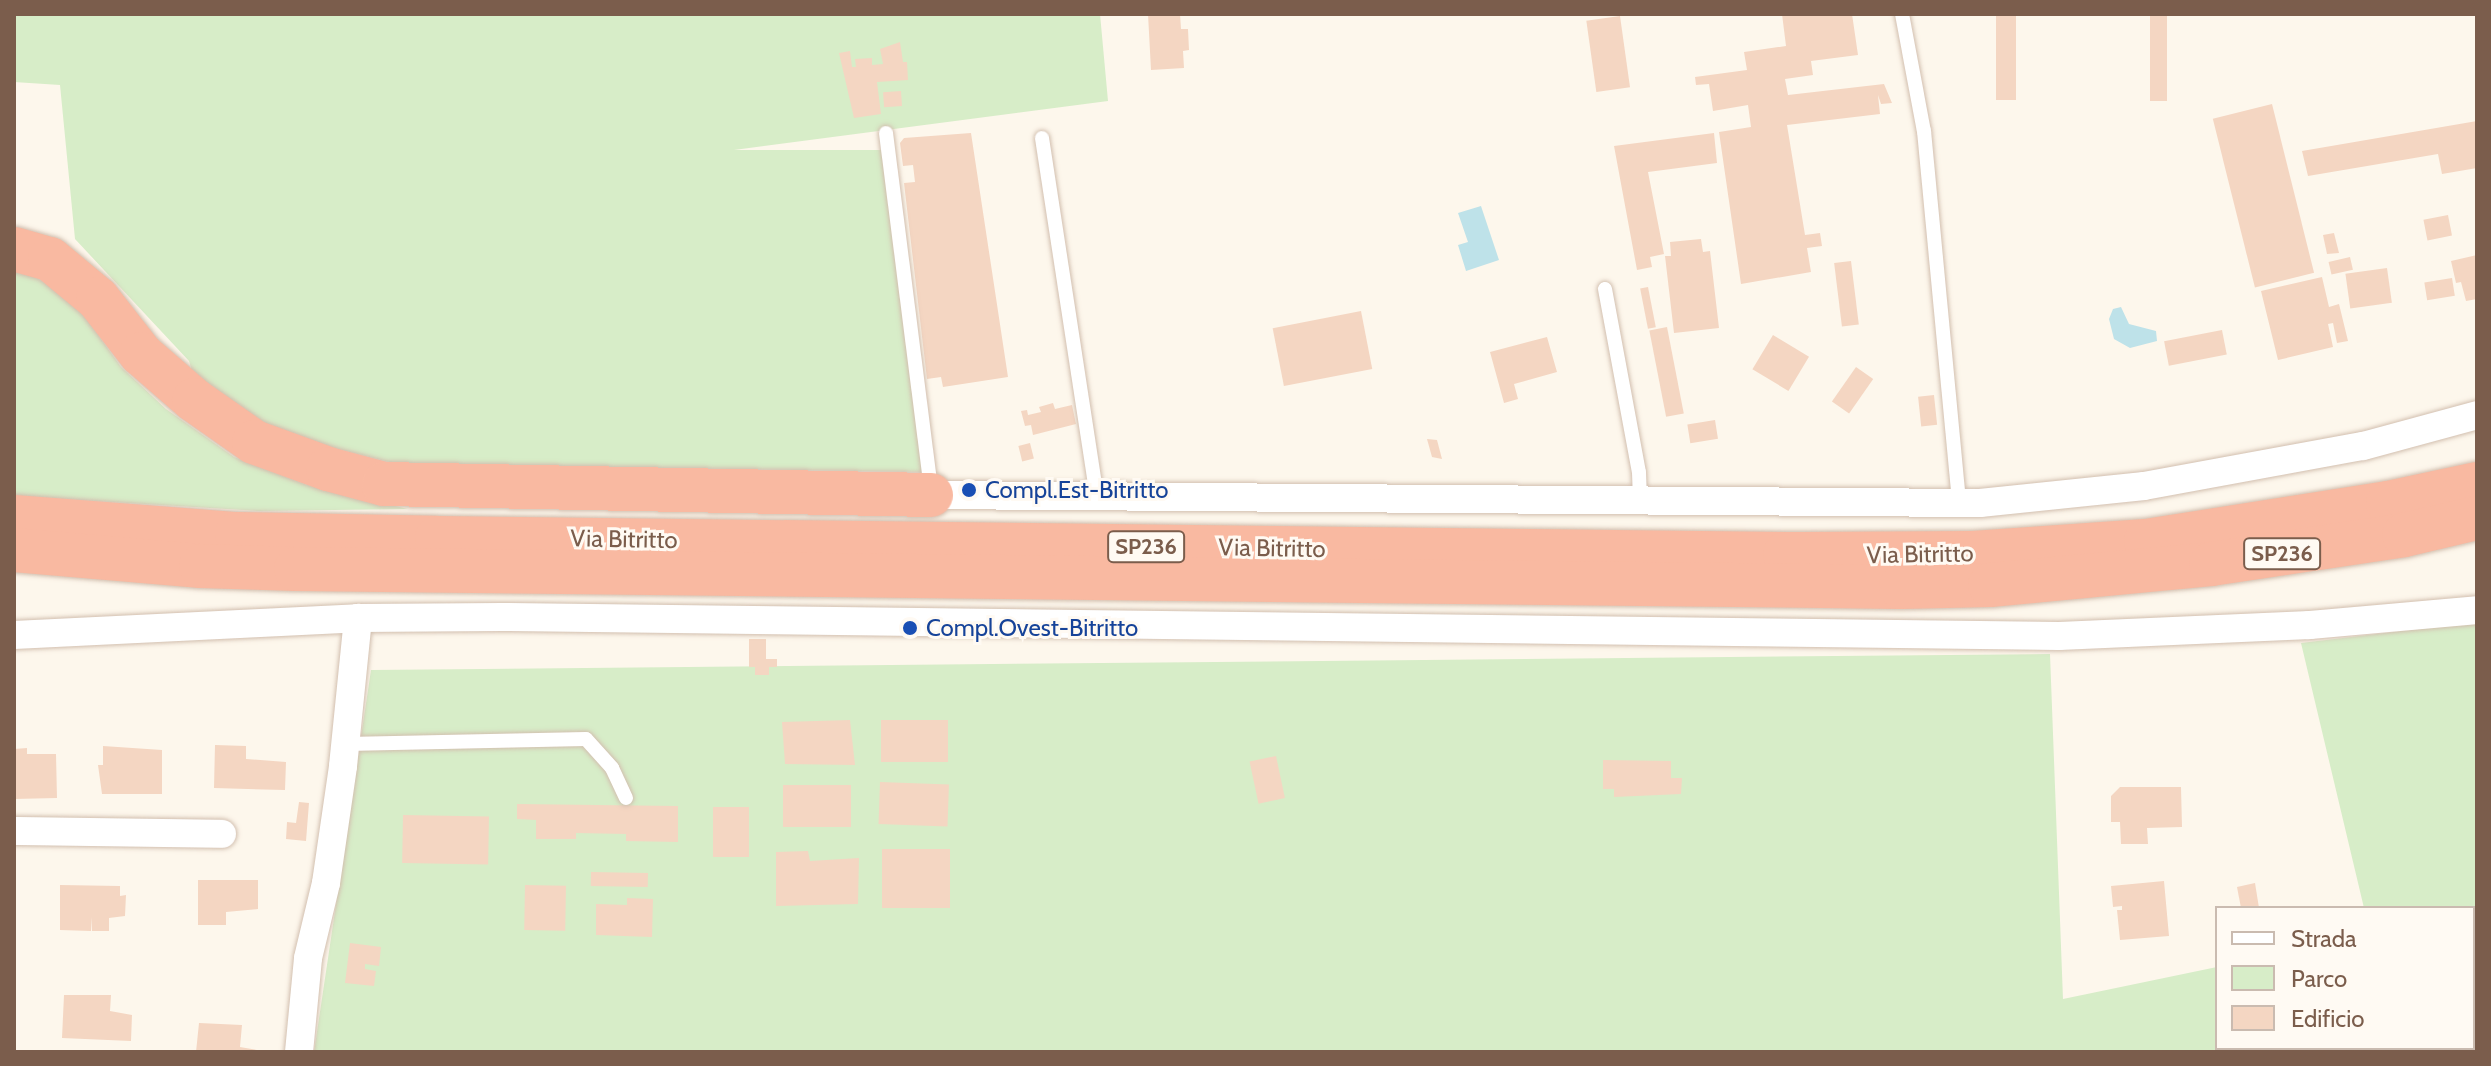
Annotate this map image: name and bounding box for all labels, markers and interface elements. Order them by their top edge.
place label: Compl.Est-Bitritto [985,476,1168,504]
marker: Compl.Est-Bitritto [960,481,978,499]
street label: Via Bitritto [570,524,678,554]
road number: SP236 [1106,529,1186,565]
street label: Via Bitritto [1218,533,1326,563]
road number: SP236 [2242,536,2322,572]
street label: Via Bitritto [1866,539,1974,569]
place label: Compl.Ovest-Bitritto [926,614,1138,642]
marker: Compl.Ovest-Bitritto [901,619,919,637]
legend [2215,906,2475,1050]
text: Strada [2291,924,2357,953]
text: Parco [2291,964,2347,993]
text: Edificio [2291,1004,2365,1033]

